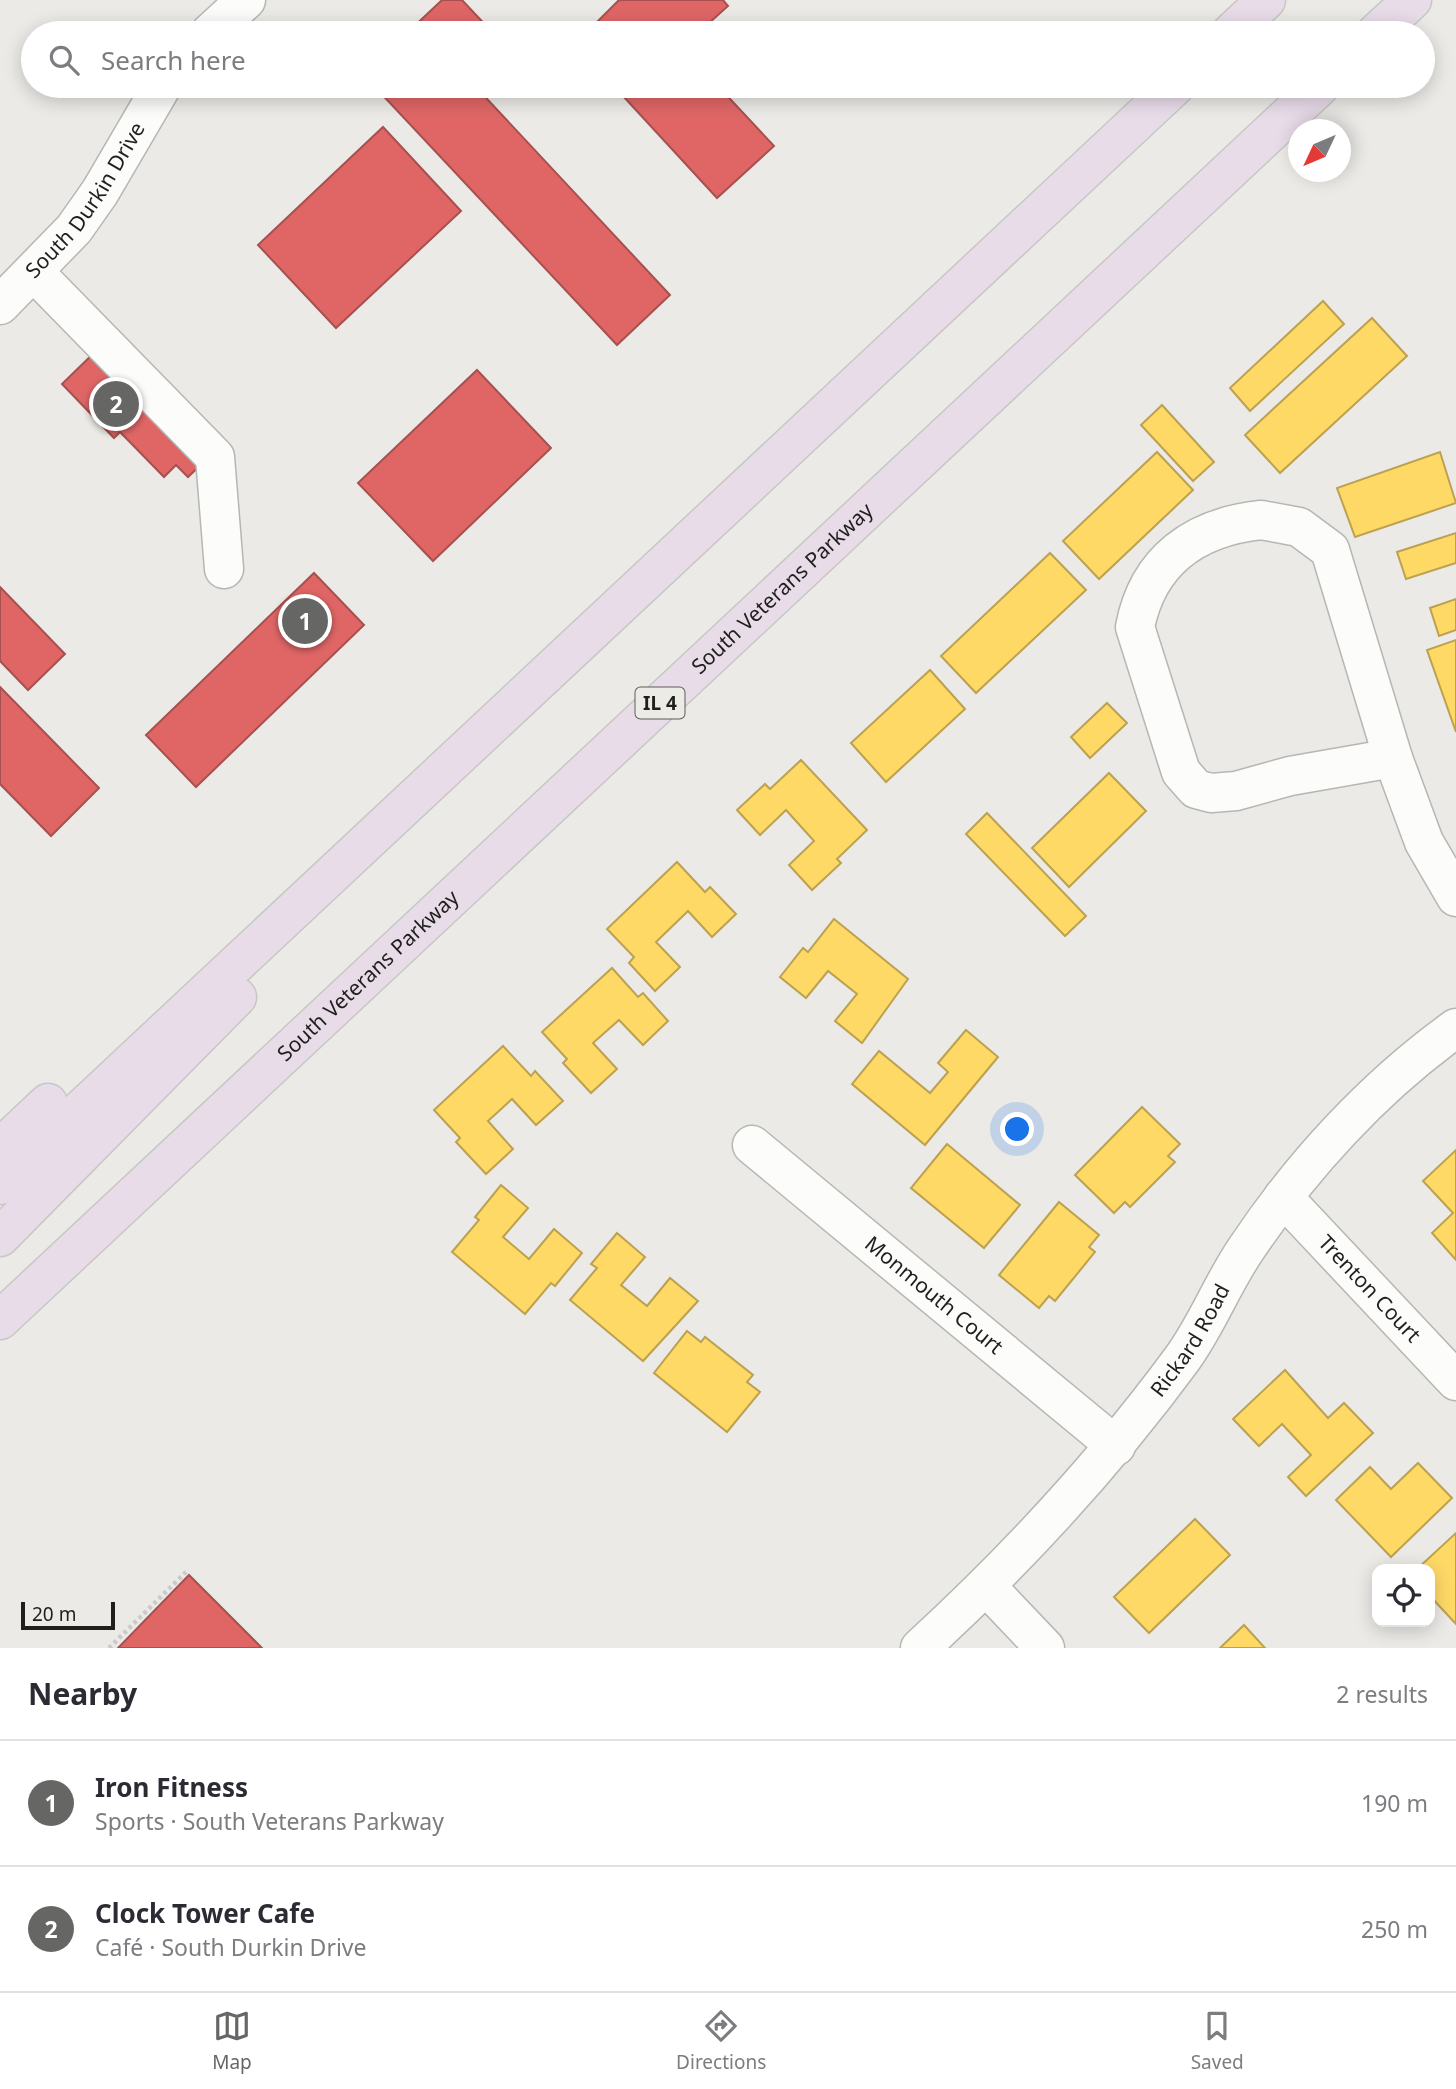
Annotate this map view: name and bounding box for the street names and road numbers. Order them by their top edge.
street label: South Durkin Drive [19,117,151,284]
street label: South Veterans Parkway [685,496,879,680]
road number: IL 4 [636,688,684,718]
street label: South Veterans Parkway [271,883,464,1067]
street label: Trenton Court [1313,1228,1428,1348]
street label: Monmouth Court [860,1229,1010,1360]
street label: Rickard Road [1144,1279,1236,1402]

